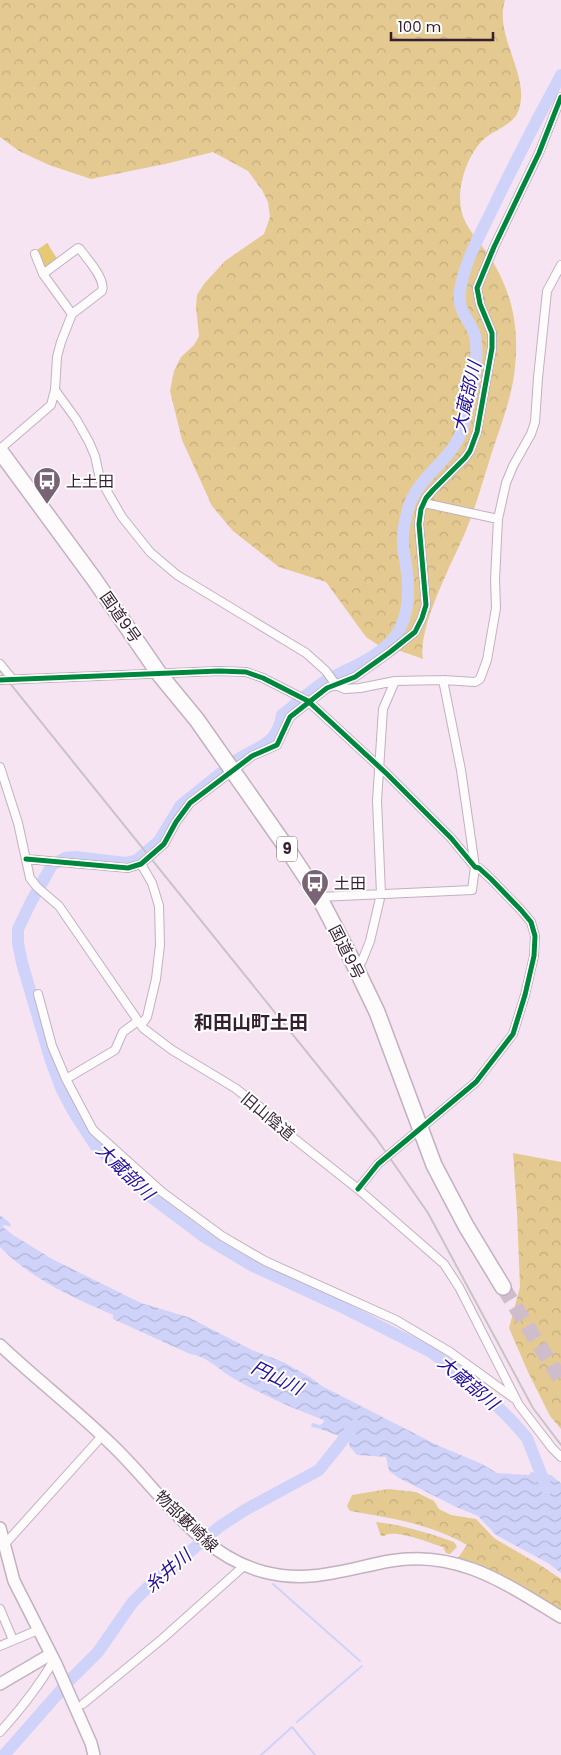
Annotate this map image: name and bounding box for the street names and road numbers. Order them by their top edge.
street label: 国道9号 [95,587,147,648]
road number: 9 [277,836,297,862]
street label: 国道9号 [323,921,370,983]
street label: 旧山陰道 [236,1087,300,1146]
street label: 物部藪崎線 [150,1485,223,1557]

